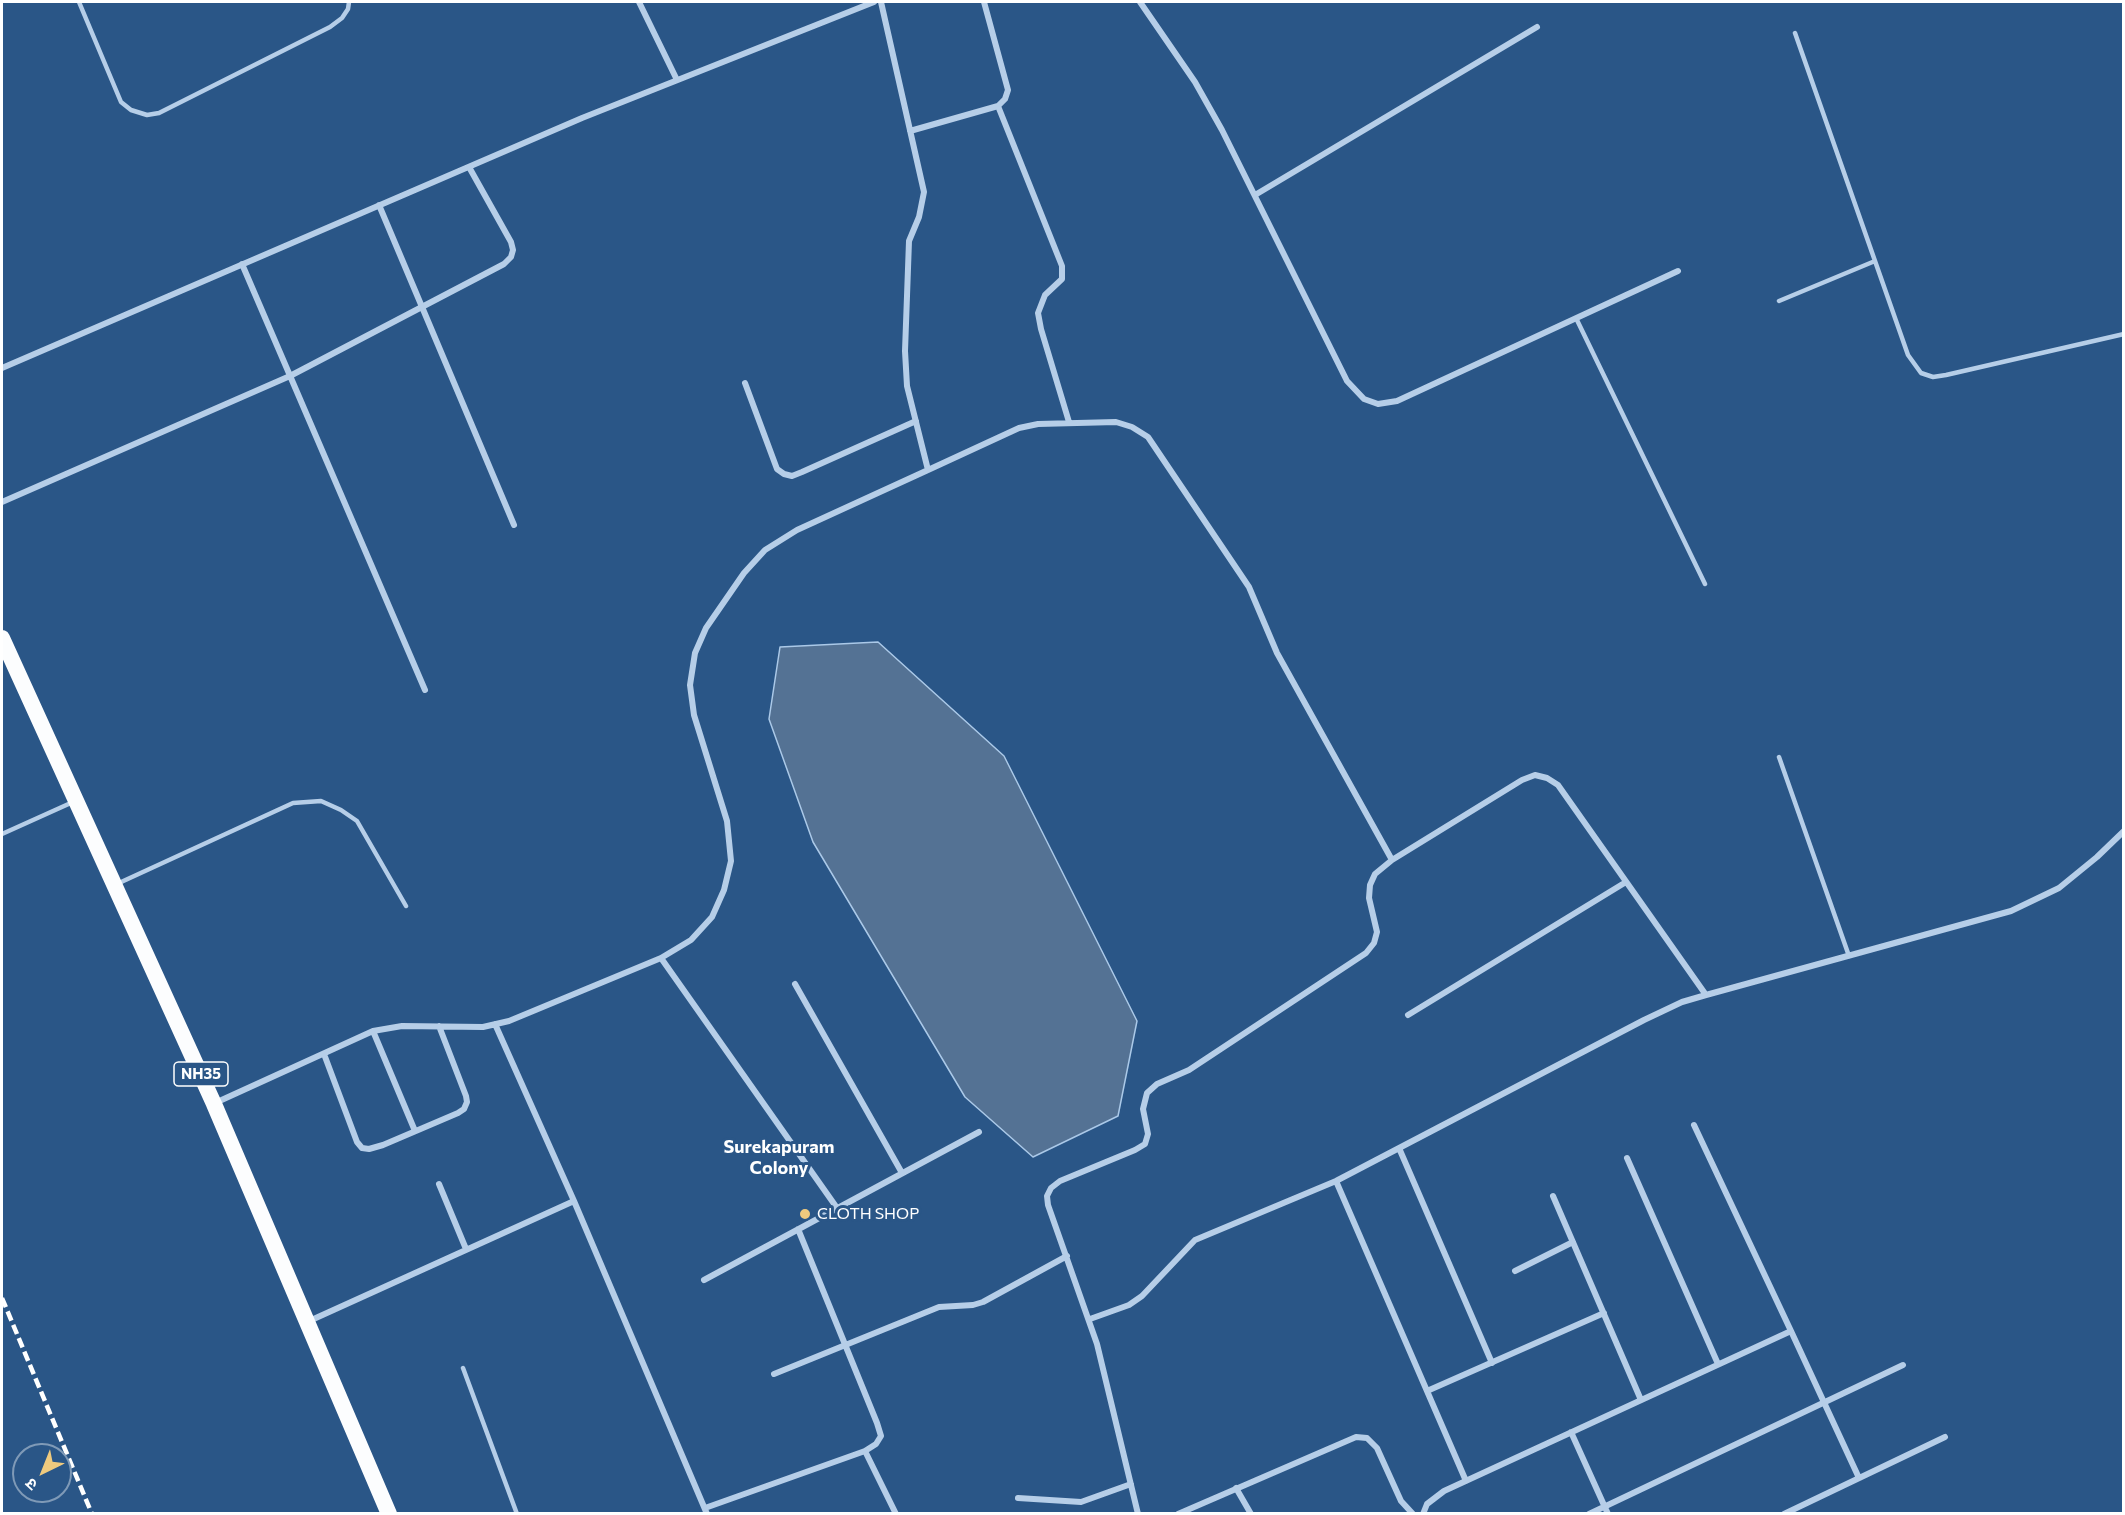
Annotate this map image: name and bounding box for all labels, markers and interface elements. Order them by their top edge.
road number: NH35 [174,1062,228,1086]
district label: Surekapuram Colony [724,1136,834,1178]
place label: CLOTH SHOP [817,1204,919,1224]
marker: CLOTH SHOP [798,1207,812,1221]
north arrow [12,1443,72,1503]
text: उ [21,1475,41,1495]

